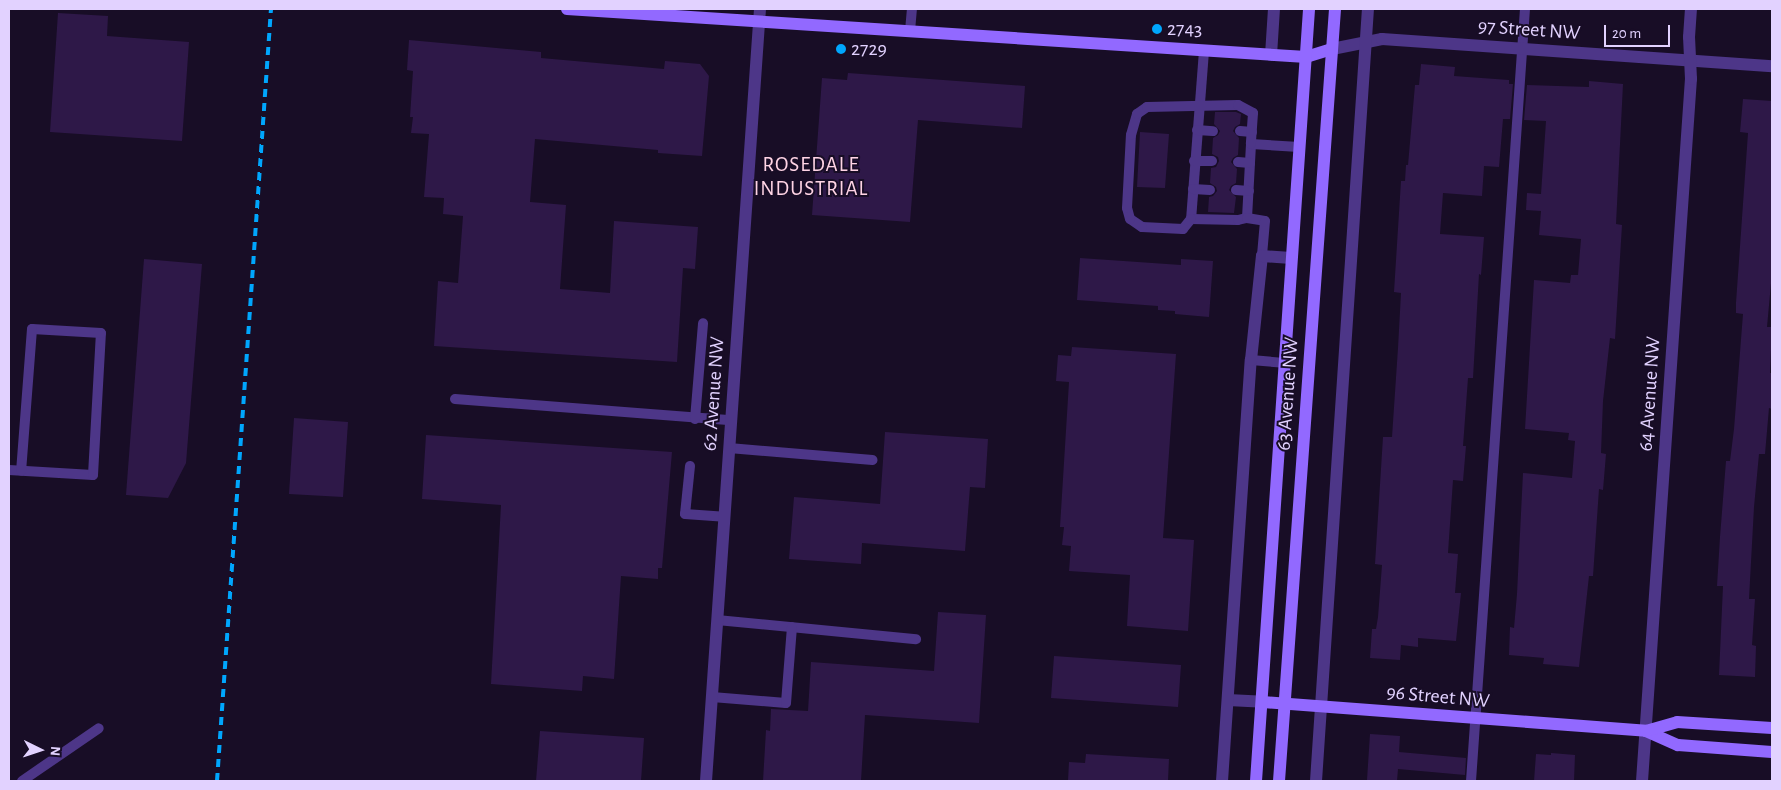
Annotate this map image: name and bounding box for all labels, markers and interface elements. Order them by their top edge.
street label: 97 Street NW [1477,14,1581,46]
scale bar [1606,15,1672,47]
place label: 2743 [1167,17,1202,41]
marker: 2743 [1151,23,1163,35]
text: 20 m [1612,26,1641,41]
place label: 2729 [851,37,887,61]
marker: 2729 [835,43,847,55]
district label: ROSEDALE INDUSTRIAL [752,152,870,202]
street label: 62 Avenue NW [698,336,730,452]
street label: 63 Avenue NW [1272,336,1304,452]
street label: 64 Avenue NW [1634,336,1666,452]
street label: 96 Street NW [1385,681,1491,713]
north arrow [15,725,65,775]
text: N [48,746,62,756]

